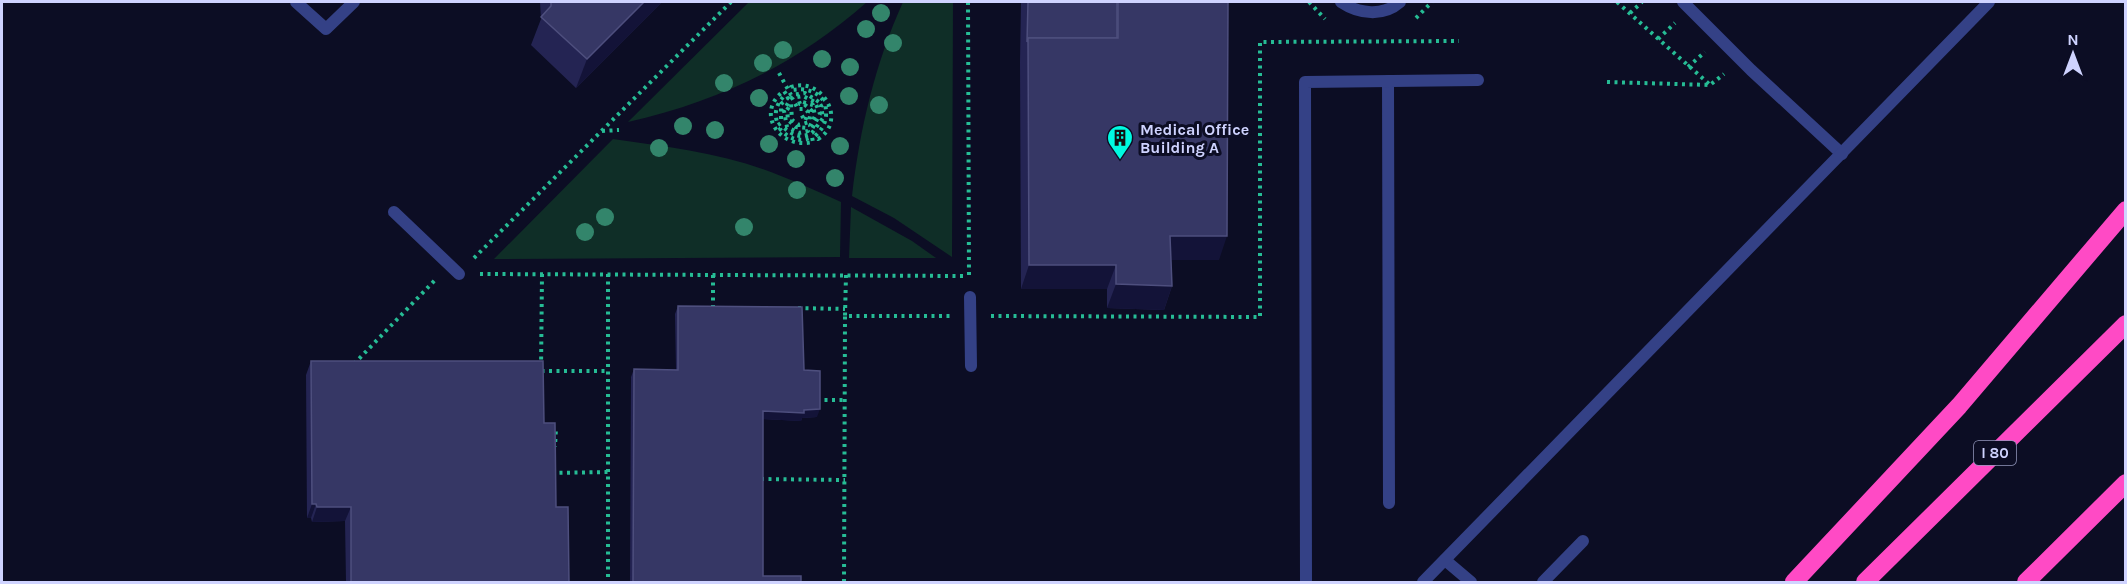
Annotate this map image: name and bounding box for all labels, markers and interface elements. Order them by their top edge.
north arrow [2043,24,2103,84]
text: N [2067,30,2079,49]
place label: Medical Office Building A [1140,120,1249,157]
building icon: Medical Office Building A [1105,123,1135,161]
road number: I 80 [1974,441,2016,465]

